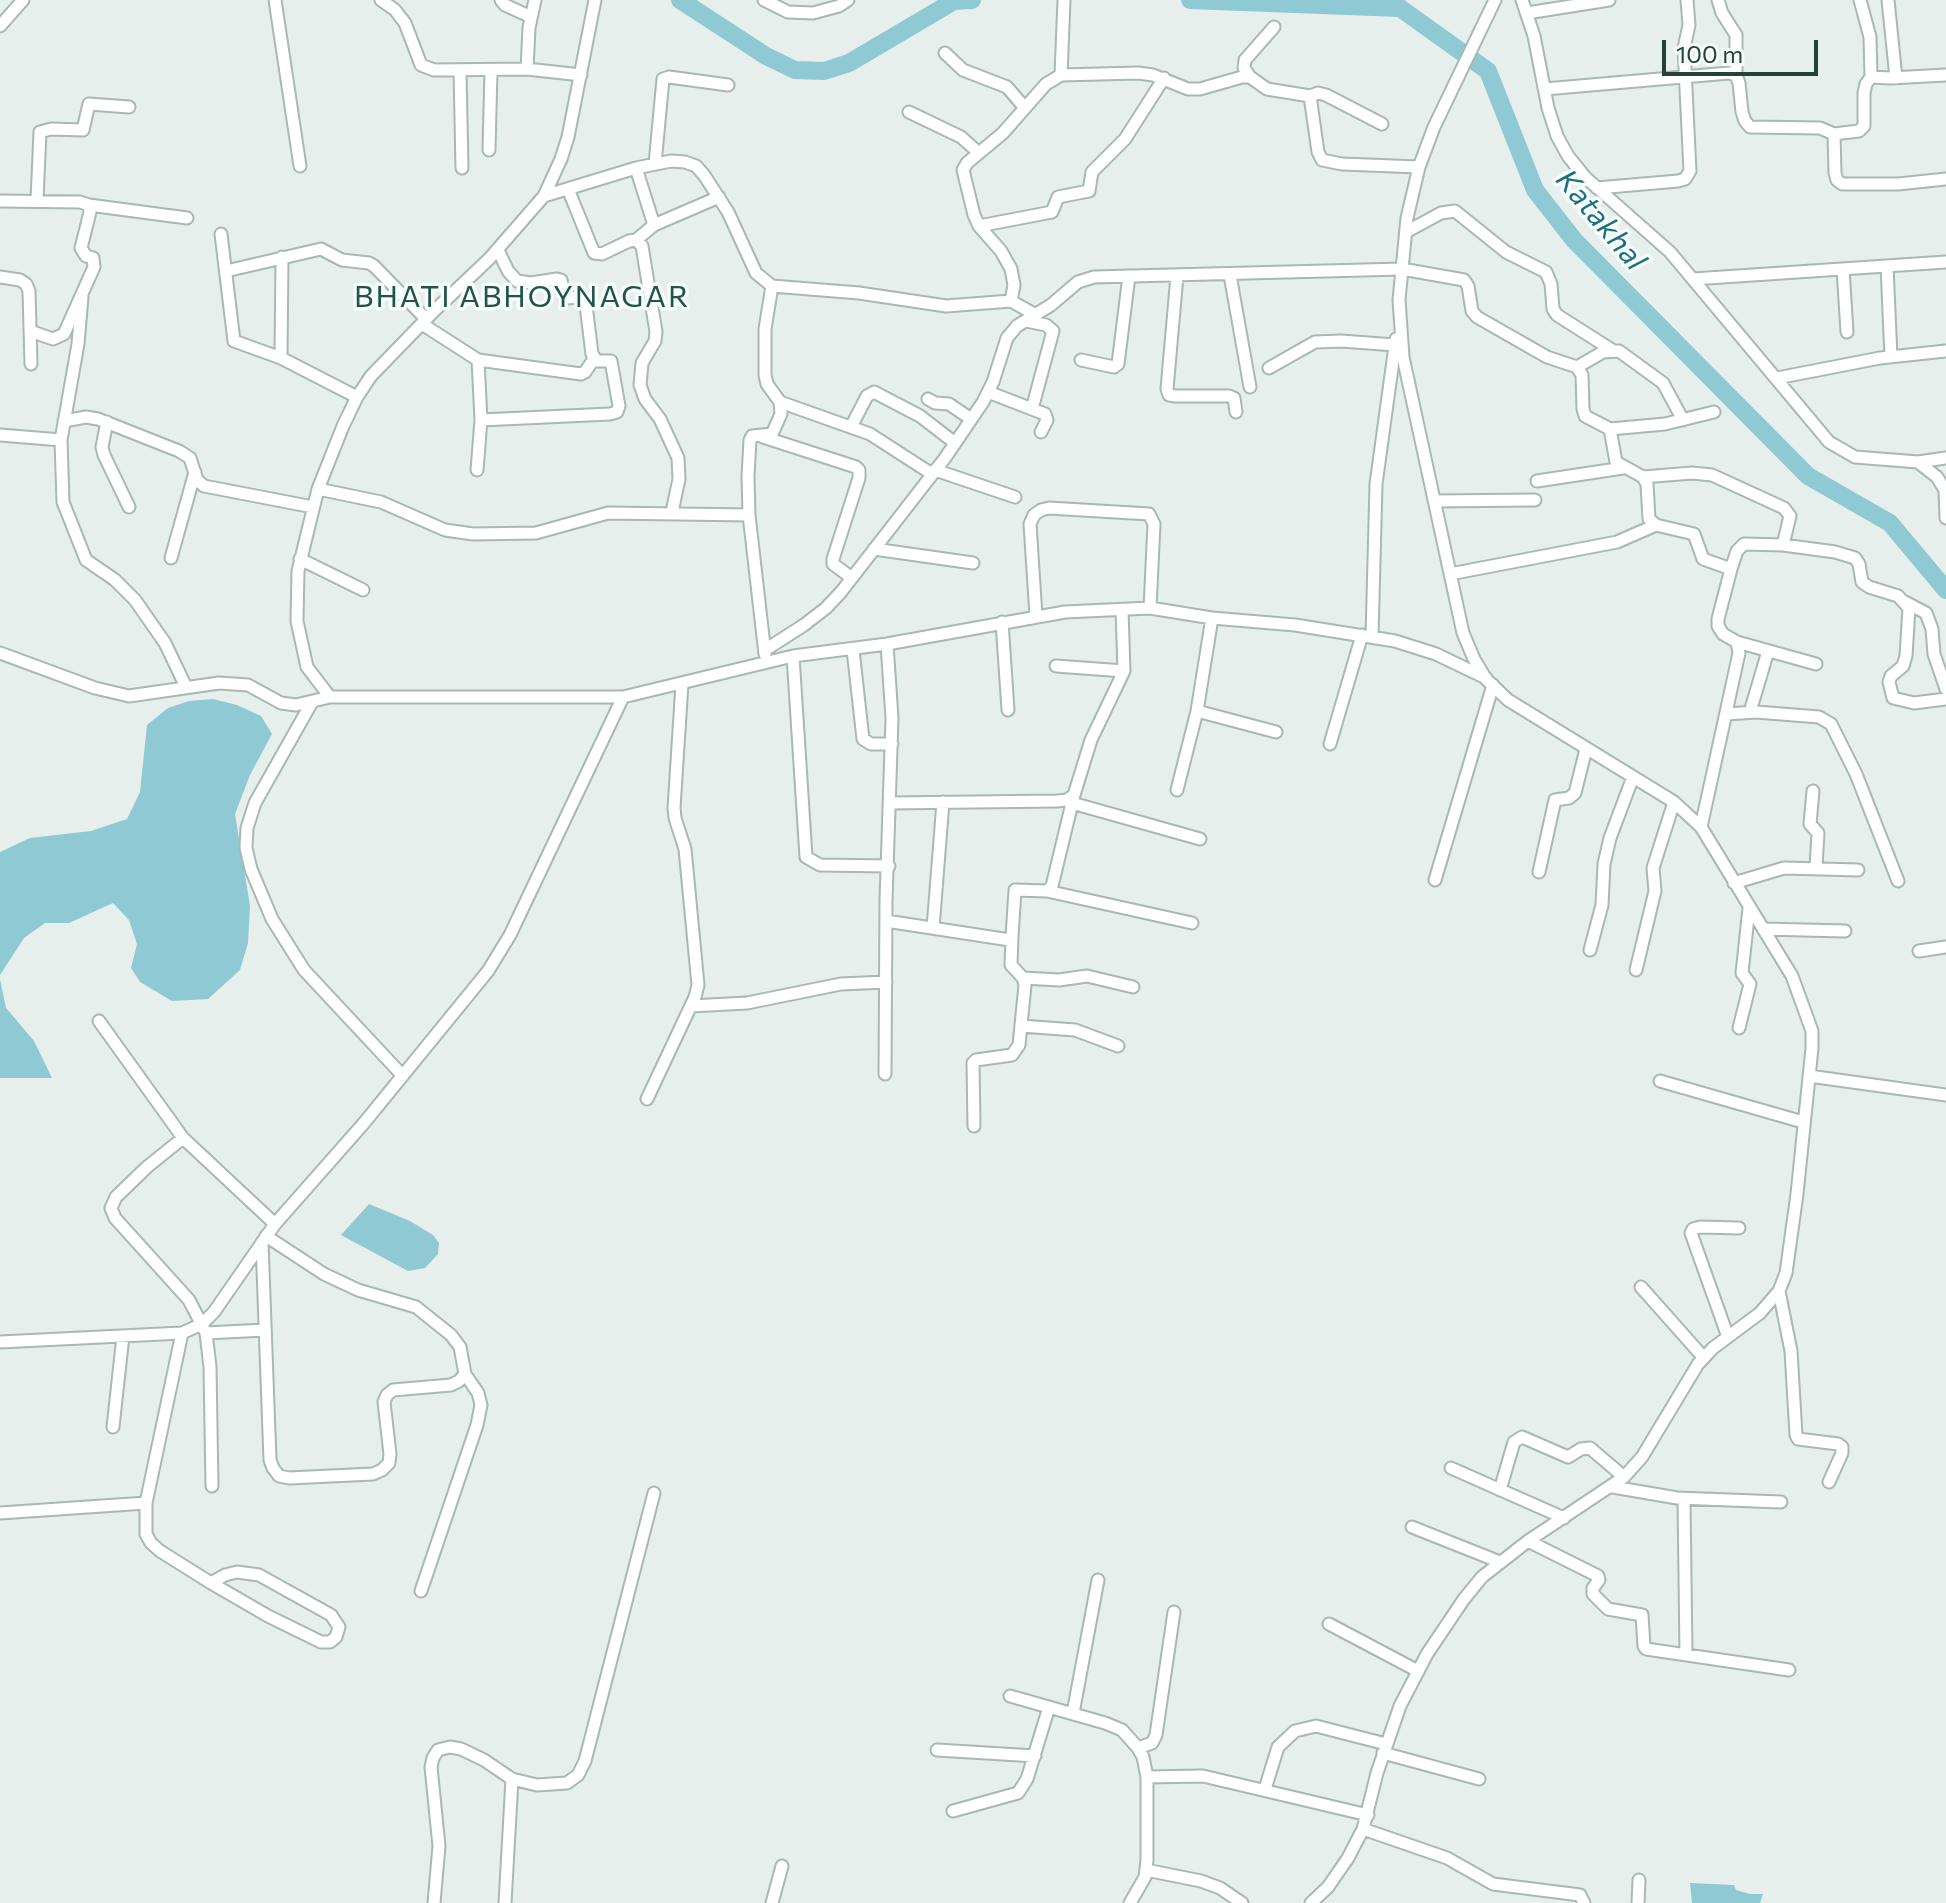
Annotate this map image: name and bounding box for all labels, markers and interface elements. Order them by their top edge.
scale bar [1666,24,1822,74]
text: 100 m [1676,39,1743,68]
water label: Katakhal [1548,162,1654,278]
district label: BHATI ABHOYNAGAR [354,279,690,315]

